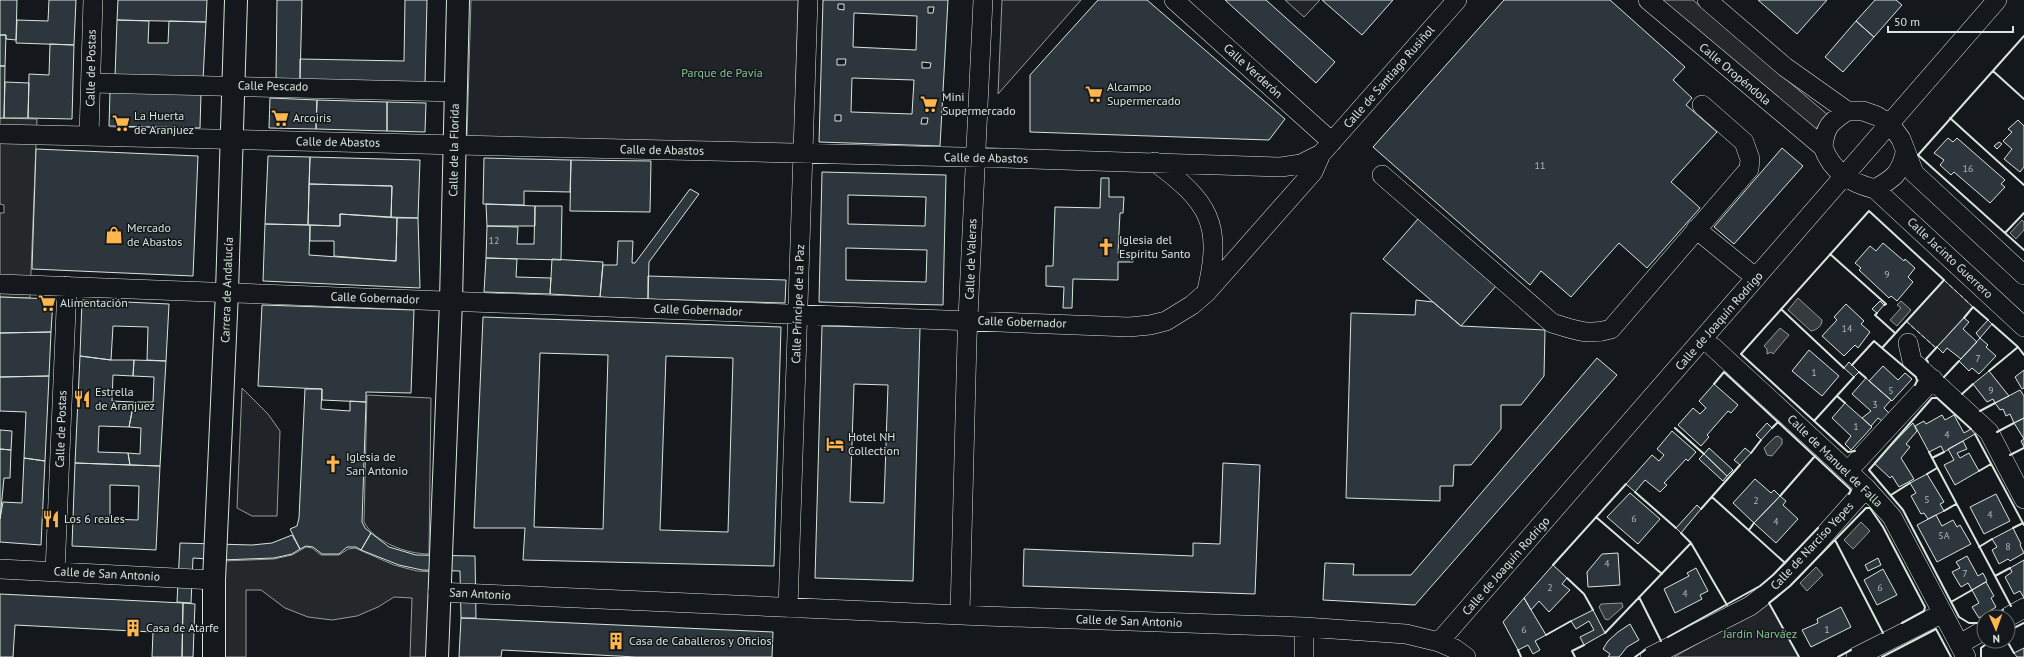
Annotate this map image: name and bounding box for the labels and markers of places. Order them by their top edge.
place label: Alcampo Supermercado [1107,79,1181,108]
supermarket icon: Alcampo Supermercado [1084,84,1104,104]
place label: Mini Supermercado [942,89,1016,118]
supermarket icon: Mini Supermercado [919,94,939,114]
place label: La Huerta de Aranjuez [134,108,194,137]
supermarket icon: Arcoiris [270,108,290,128]
place label: Arcoiris [293,110,331,125]
supermarket icon: La Huerta de Aranjuez [111,113,131,133]
place label: Mercado de Abastos [127,220,182,249]
shop icon: Mercado de Abastos [104,225,124,245]
place label: Iglesia del Espíritu Santo [1119,232,1191,261]
church icon: Iglesia del Espíritu Santo [1096,237,1116,257]
supermarket icon: Alimentación [37,293,57,313]
place label: Alimentación [60,295,128,310]
place label: Estrella de Aranjuez [95,384,155,413]
restaurant icon: Estrella de Aranjuez [72,389,92,409]
place label: Hotel NH Collection [848,429,900,458]
hotel icon: Hotel NH Collection [825,434,845,454]
place label: Iglesia de San Antonio [346,449,408,478]
church icon: Iglesia de San Antonio [323,454,343,474]
restaurant icon: Los 6 reales [41,509,61,529]
place label: Los 6 reales [64,511,125,526]
building icon: Casa de Atarfe [123,618,143,638]
place label: Casa de Atarfe [146,620,219,635]
building icon: Casa de Caballeros y Oficios [606,631,626,651]
place label: Casa de Caballeros y Oficios [629,633,771,648]

